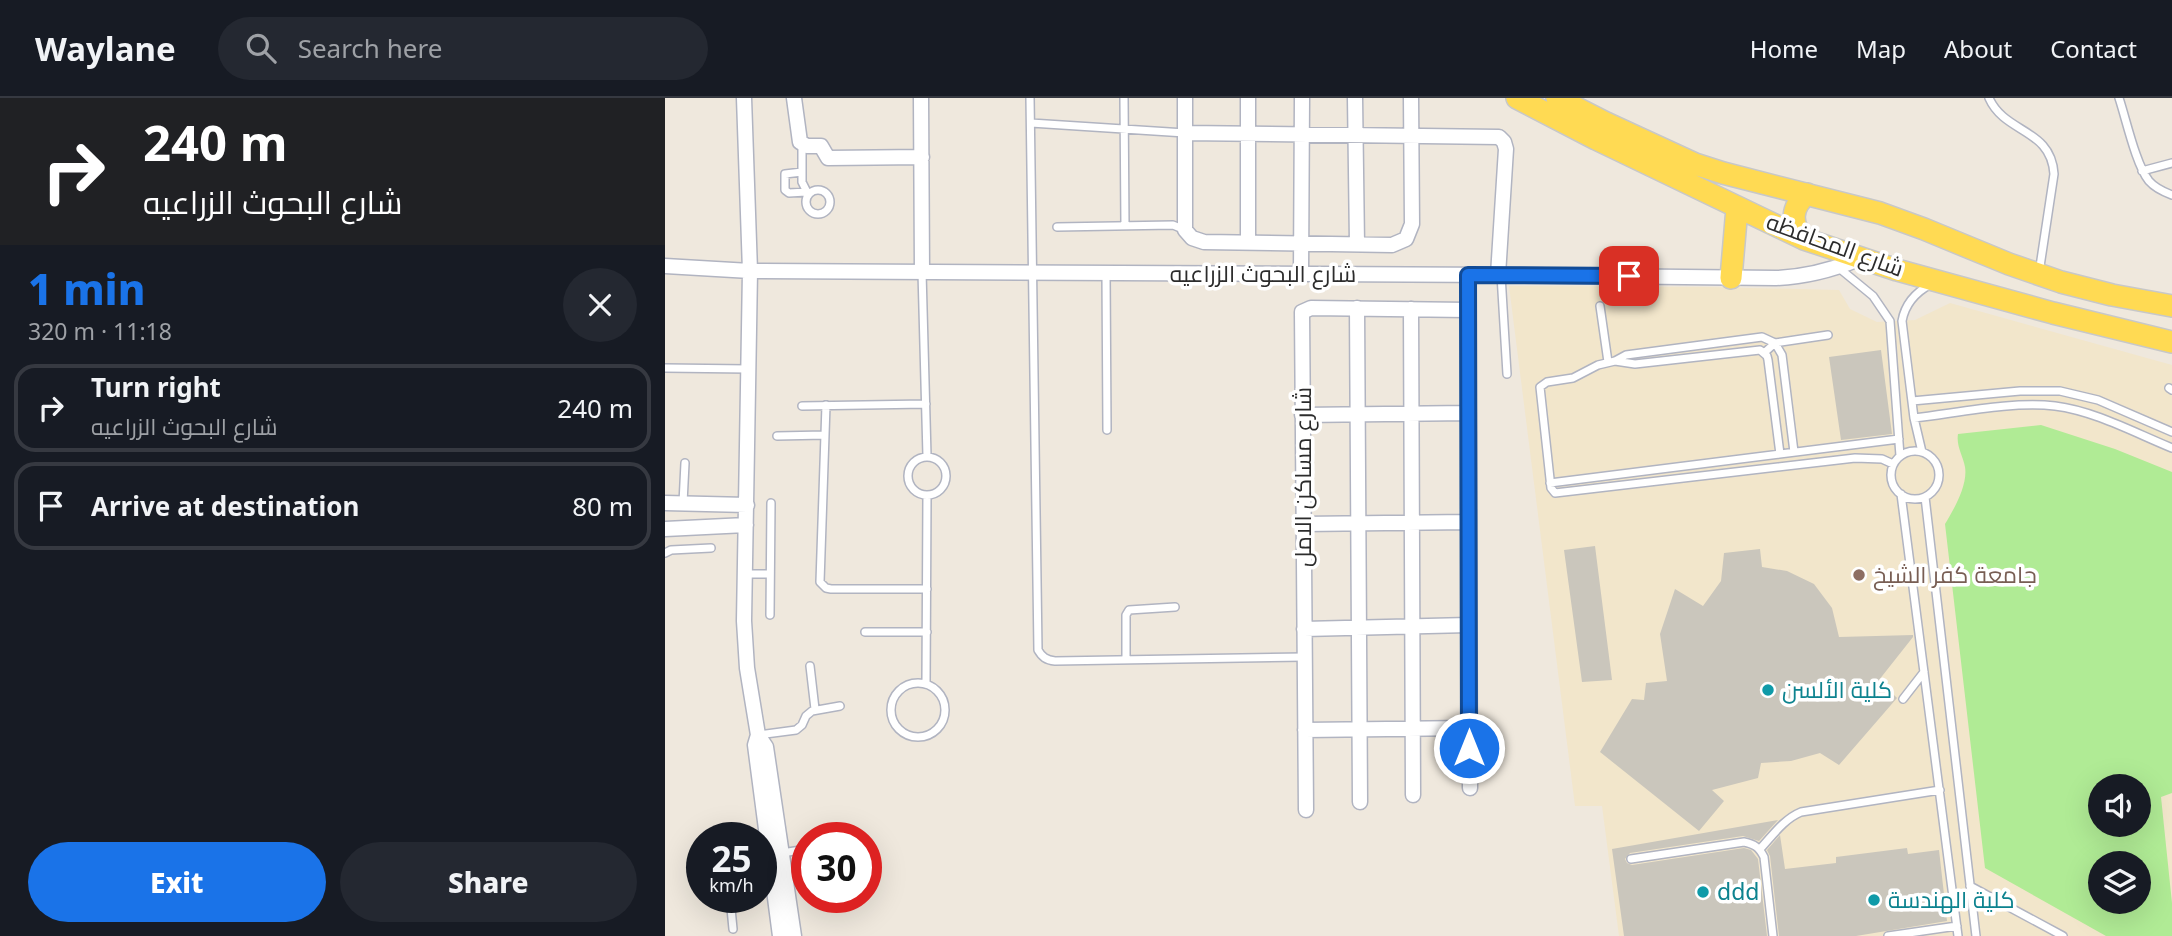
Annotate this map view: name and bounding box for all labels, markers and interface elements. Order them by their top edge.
search box [218,17,708,80]
text: Waylane [35,26,176,71]
icon: search [242,29,280,67]
text: Search here [298,30,442,66]
text: Home [1750,32,1818,65]
text: Map [1856,32,1906,65]
text: About [1944,32,2012,65]
text: Contact [2050,32,2137,65]
text: 240 m [143,109,288,175]
icon: right [28,126,119,217]
text: شارع البحوث الزراعيه [143,180,402,223]
street label: شارع المحافظه [1762,204,1908,285]
pin [1599,246,1659,306]
street label: شارع البحوث الزراعيه [1170,257,1356,290]
icon: arrive [1610,257,1648,295]
text: 1 min [28,260,145,317]
button: close [563,268,637,342]
text: 320 m · 11:18 [28,315,172,347]
text: Turn right [91,369,221,405]
street label: شارع مساكن الامل [1286,387,1319,567]
icon: right [32,389,70,427]
text: 240 m [557,390,633,426]
text: شارع البحوث الزراعيه [91,410,277,442]
icon: arrive [32,487,70,525]
text: Arrive at destination [91,488,360,524]
text: 80 m [572,488,633,524]
place label: جامعة كفر الشيخ [1873,558,2037,591]
marker: جامعة كفر الشيخ [1851,567,1867,583]
place label: كلية الألسن [1782,673,1892,705]
marker: كلية الألسن [1760,682,1776,698]
position arrow [1432,711,1506,785]
map controls [2088,774,2151,914]
button: sound [2088,774,2151,837]
speed limit sign: 30 [791,822,882,913]
text: 25 [711,835,752,882]
button: Exit [28,842,326,922]
button: Share [340,842,637,922]
button: layers [2088,851,2151,914]
text: km/h [709,873,754,897]
place label: ddd [1717,875,1759,907]
place label: كلية الهندسة [1888,883,2015,915]
marker: ddd [1695,884,1711,900]
marker: كلية الهندسة [1866,892,1882,908]

